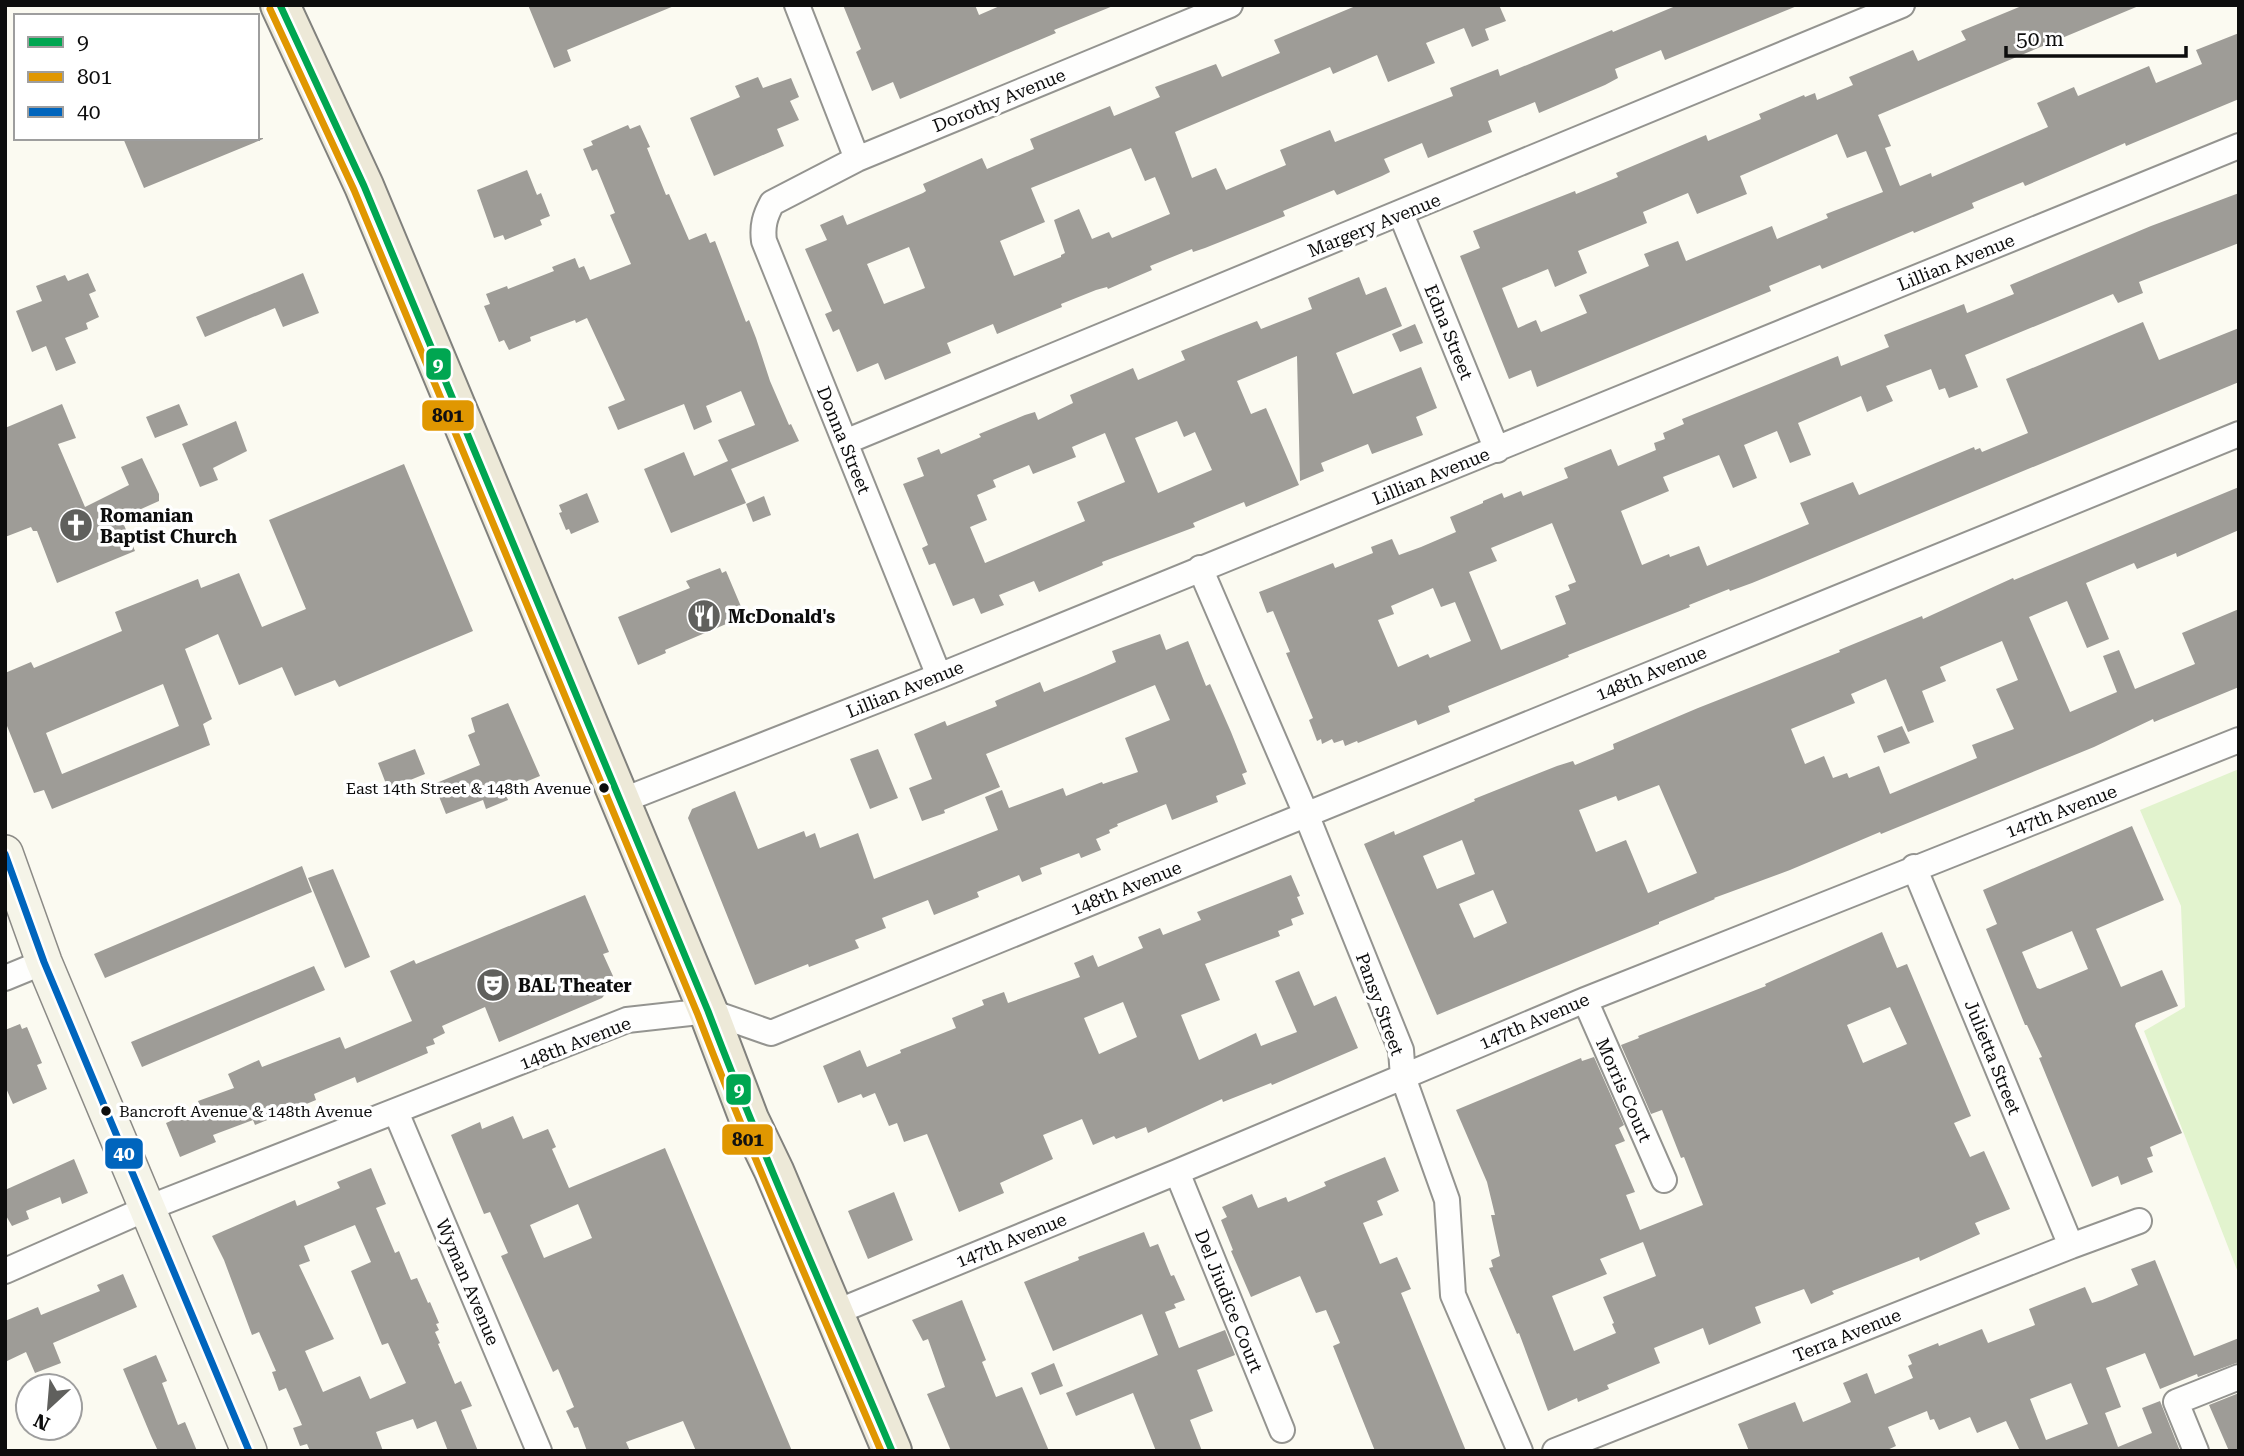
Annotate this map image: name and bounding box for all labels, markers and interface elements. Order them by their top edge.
legend [14,14,259,140]
scale bar [2006,14,2186,58]
text: 50 m [2016,27,2064,51]
text: 9 [77,30,89,54]
street label: Dorothy Avenue [930,64,1069,136]
text: 801 [77,65,112,89]
text: 40 [77,100,101,124]
street label: Margery Avenue [1305,189,1443,261]
street label: Lillian Avenue [1894,229,2018,295]
street label: Edna Street [1420,281,1478,383]
line badge: 9 [425,347,452,381]
text: 9 [433,353,444,376]
street label: Donna Street [813,383,875,497]
line badge: 801 [421,399,475,432]
text: 801 [432,404,464,427]
street label: Lillian Avenue [1369,443,1493,509]
place label: Romanian Baptist Church [100,505,237,547]
church icon: Romanian Baptist Church [57,506,95,544]
restaurant icon: McDonald's [685,597,723,635]
place label: McDonald's [728,606,835,627]
street label: 148th Avenue [1593,641,1710,705]
street label: Lillian Avenue [843,656,967,722]
place label: East 14th Street & 148th Avenue [346,779,591,798]
street label: 147th Avenue [2002,780,2120,842]
marker: East 14th Street & 148th Avenue [597,781,611,795]
street label: 148th Avenue [1068,856,1185,920]
street label: Pansy Street [1352,950,1408,1058]
theatre icon: BAL Theater [474,966,512,1004]
place label: BAL Theater [518,975,632,996]
street label: 147th Avenue [1476,988,1592,1054]
street label: Julietta Street [1960,997,2026,1118]
street label: 148th Avenue [516,1012,634,1074]
street label: Morris Court [1592,1035,1656,1145]
line badge: 9 [725,1073,752,1106]
text: 9 [734,1078,745,1101]
place label: Bancroft Avenue & 148th Avenue [119,1102,372,1121]
marker: Bancroft Avenue & 148th Avenue [99,1104,113,1118]
line badge: 801 [721,1123,774,1156]
text: 801 [732,1128,764,1151]
line badge: 40 [104,1137,144,1170]
text: 40 [113,1142,135,1165]
street label: 147th Avenue [953,1208,1070,1272]
street label: Wyman Avenue [432,1216,504,1349]
street label: Del Jiudice Court [1191,1226,1267,1376]
street label: Terra Avenue [1790,1304,1904,1366]
north arrow [14,1372,84,1442]
text: N [30,1408,53,1435]

